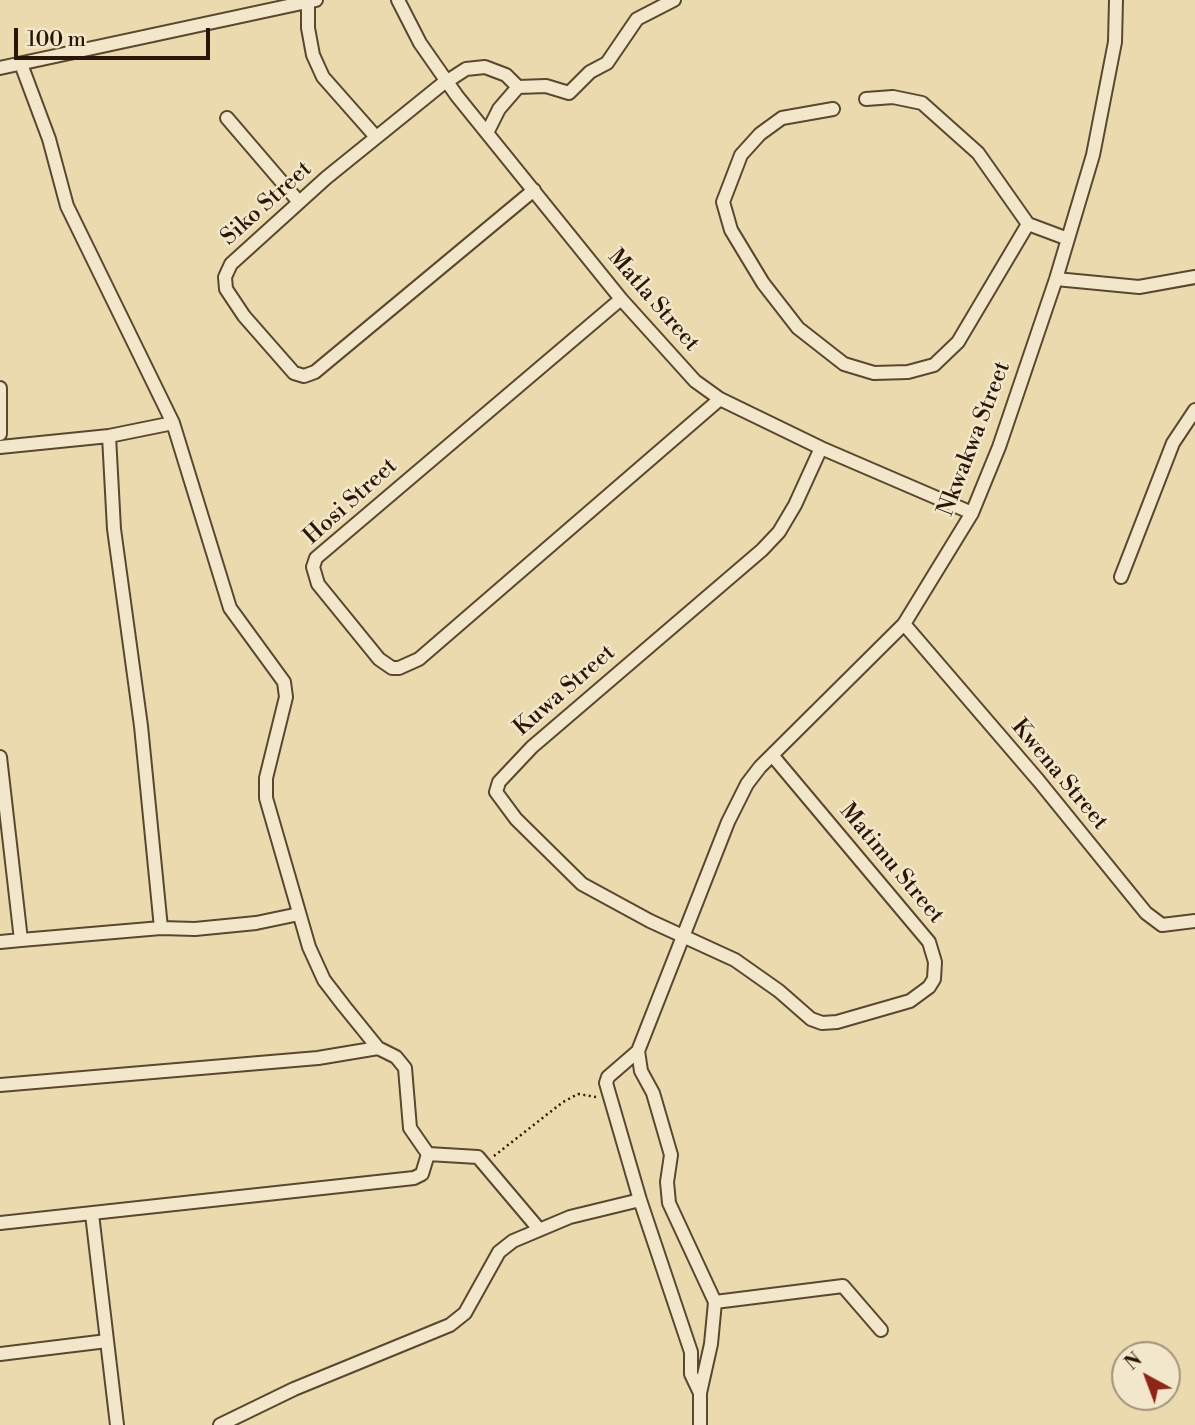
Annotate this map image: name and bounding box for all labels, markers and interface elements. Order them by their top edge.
scale bar [18,14,214,58]
text: 100 m [27,27,86,53]
street label: Siko Street [216,156,318,252]
street label: Matla Street [601,244,705,358]
street label: Nkwakwa Street [933,358,1017,520]
street label: Hosi Street [299,453,403,551]
street label: Kuwa Street [509,640,621,742]
street label: Kwena Street [1005,714,1113,836]
street label: Matimu Street [833,798,949,930]
north arrow [1111,1341,1181,1411]
text: N [1120,1348,1147,1376]

